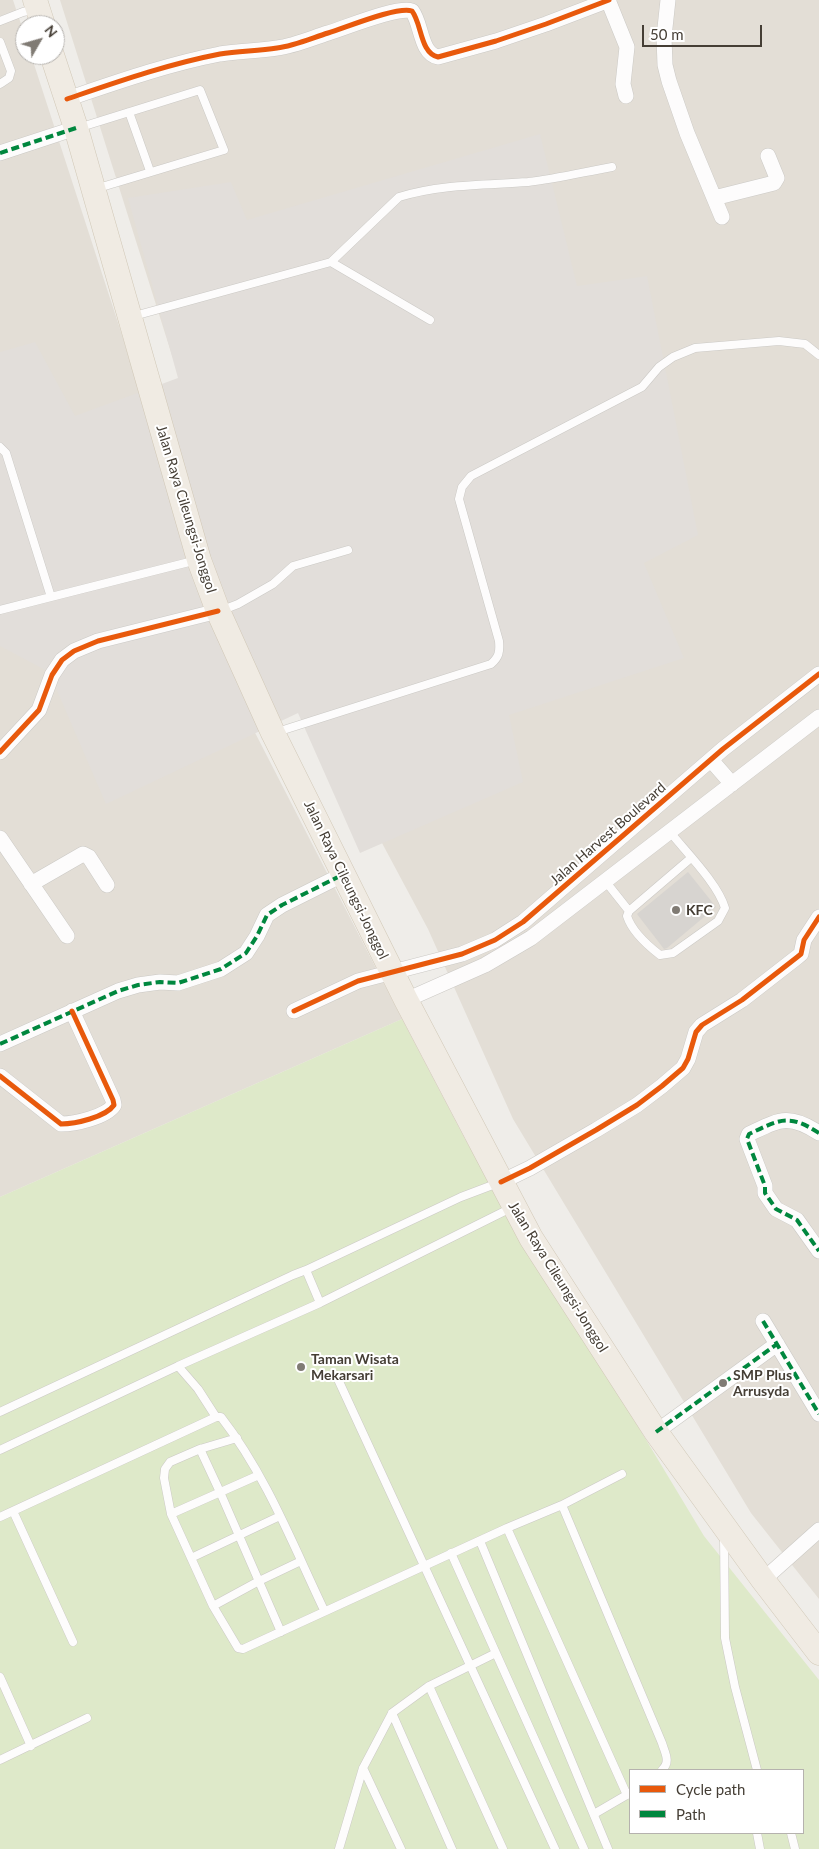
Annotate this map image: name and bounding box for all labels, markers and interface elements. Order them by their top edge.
north arrow [15,15,65,65]
scale bar [644,15,764,47]
text: N [41,22,61,41]
text: 50 m [650,25,684,43]
street label: Jalan Raya Cileungsi-Jonggol [152,423,220,595]
street label: Jalan Harvest Boulevard [547,779,669,889]
street label: Jalan Raya Cileungsi-Jonggol [300,798,392,962]
place label: KFC [686,902,713,918]
marker: KFC [670,904,682,916]
street label: Jalan Raya Cileungsi-Jonggol [505,1199,611,1355]
place label: Taman Wisata Mekarsari [311,1351,399,1384]
marker: Taman Wisata Mekarsari [295,1361,307,1373]
place label: SMP Plus Arrusyda [733,1367,792,1400]
marker: SMP Plus Arrusyda [717,1377,729,1389]
legend [629,1769,804,1834]
text: Cycle path [676,1780,745,1798]
text: Path [676,1805,706,1823]

